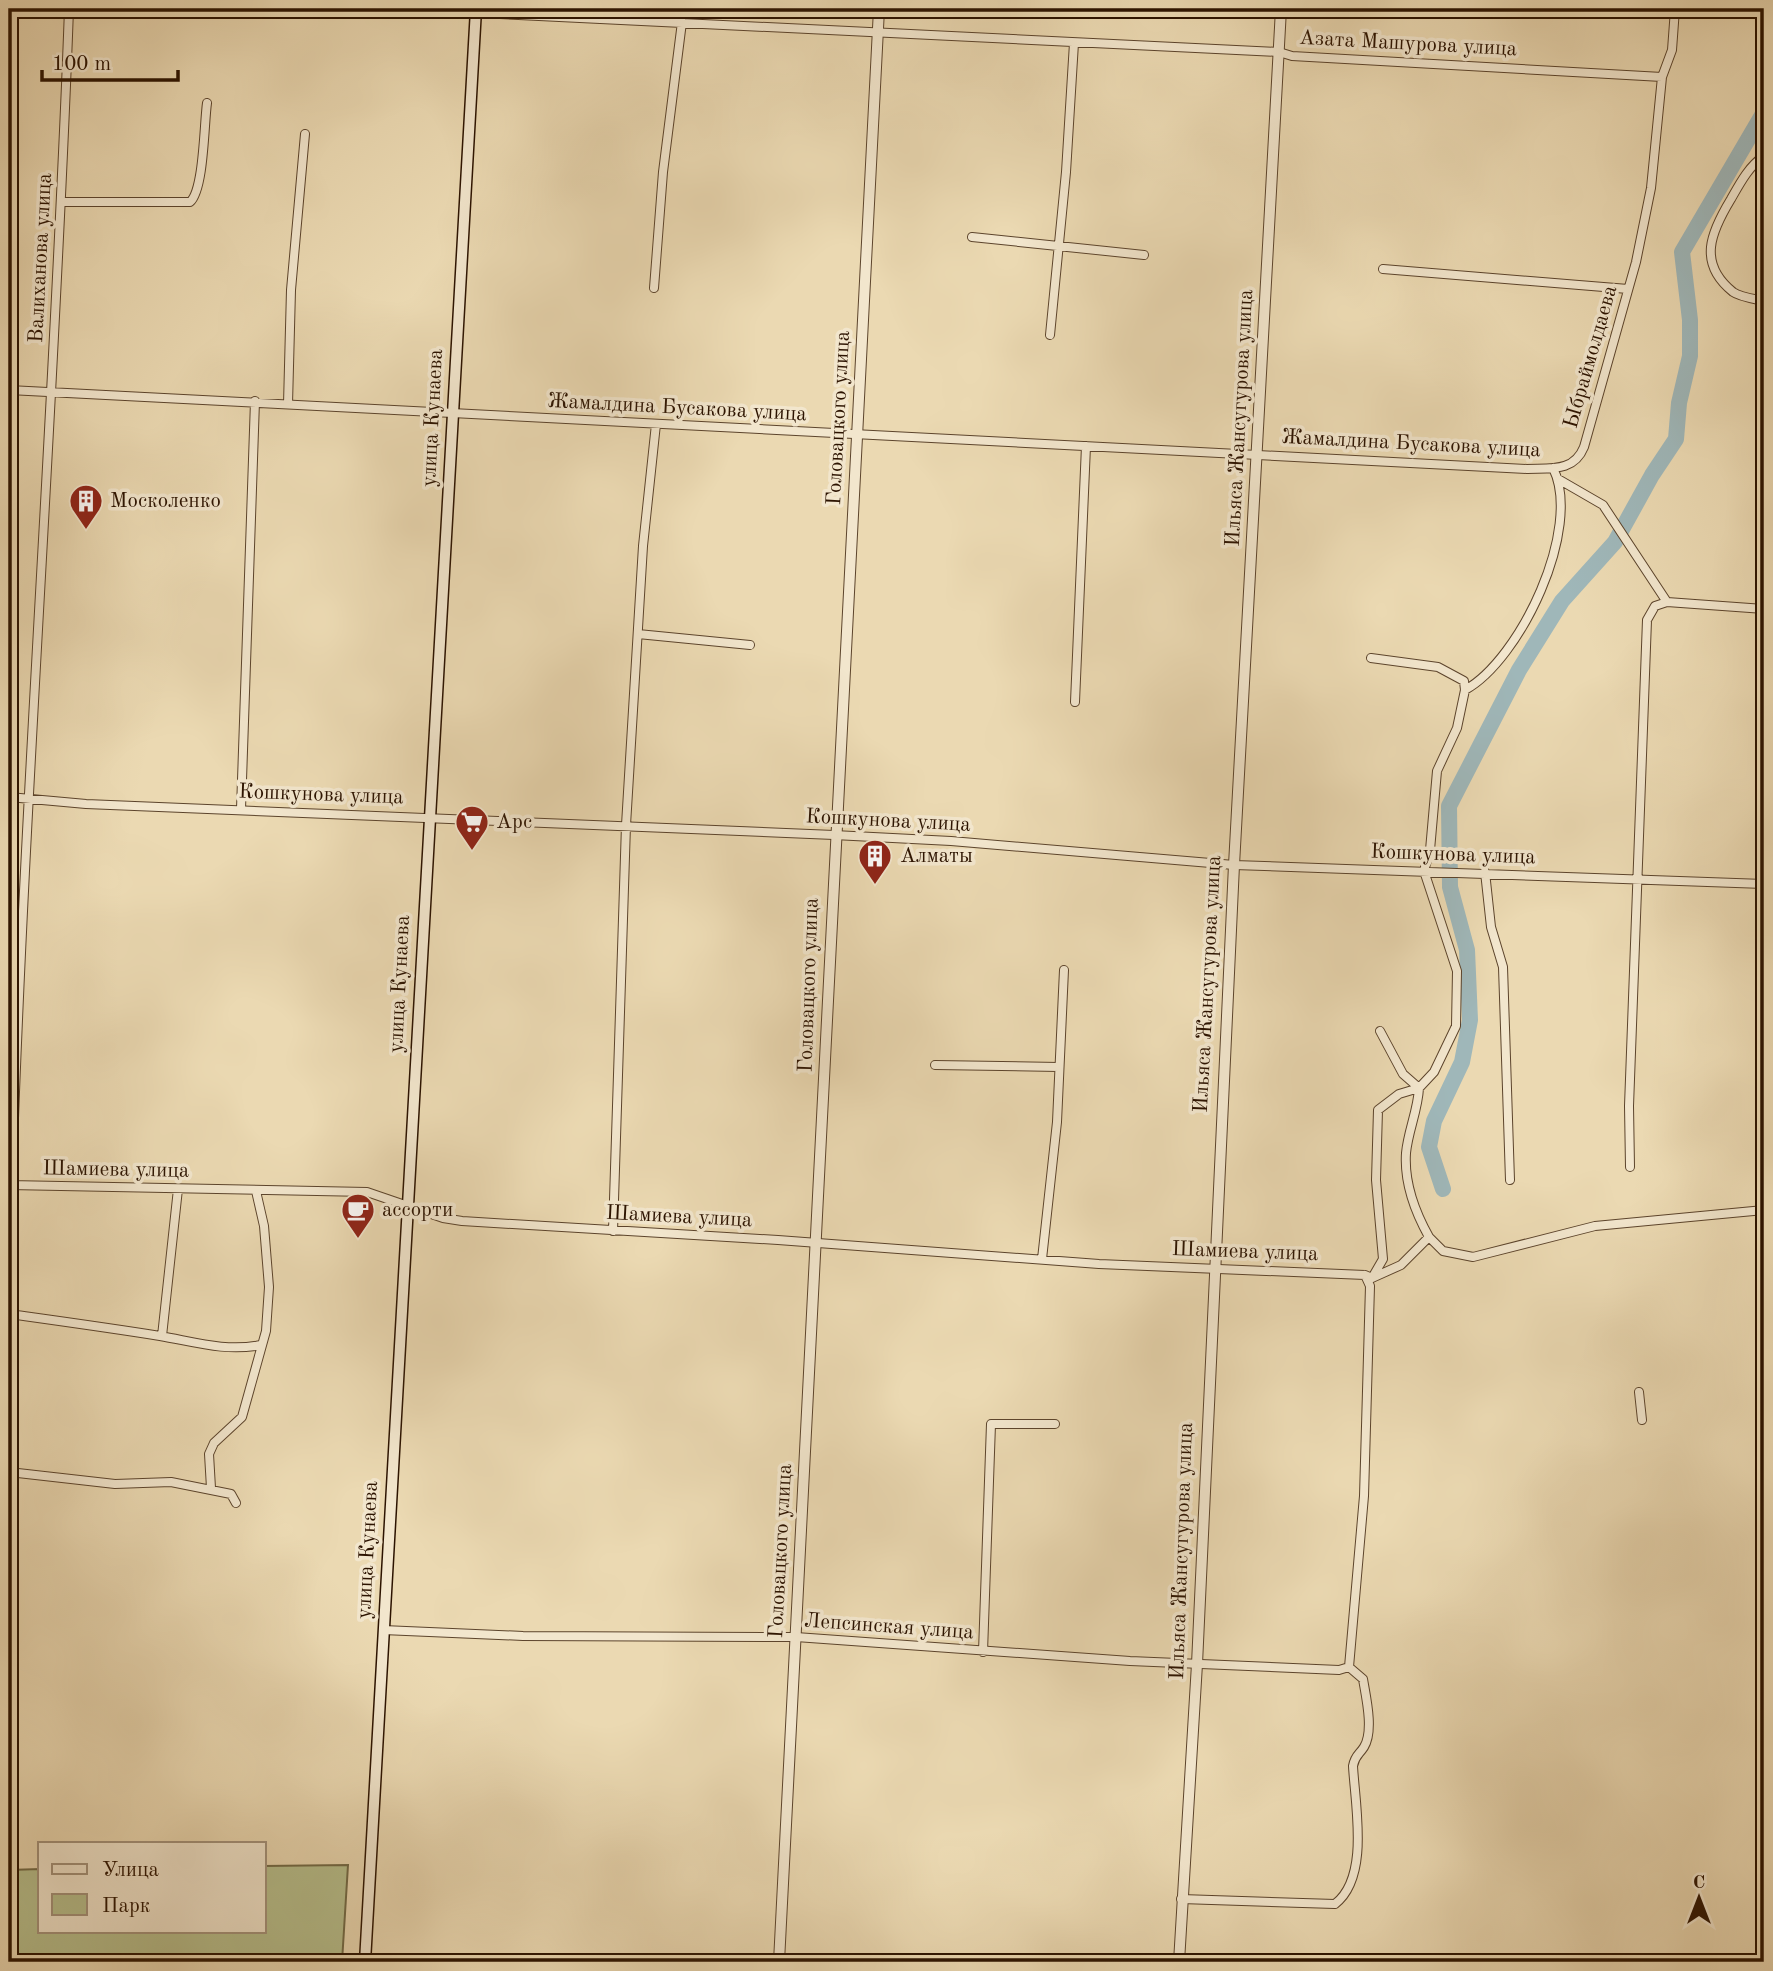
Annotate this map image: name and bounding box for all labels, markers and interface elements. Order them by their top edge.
street label: Азата Машурова улица [1299,28,1517,60]
scale bar [42,38,178,82]
text: 100 m [52,54,111,75]
street label: Валиханова улица [26,173,56,343]
street label: Ыбраймолдаева [1561,283,1621,431]
street label: Ильяса Жансугурова улица [1223,289,1257,547]
street label: Головацкого улица [824,330,854,506]
street label: улица Кунаева [419,349,447,487]
street label: Жамалдина Бусакова улица [547,391,807,425]
street label: Жамалдина Бусакова улица [1281,427,1541,461]
building icon: Москоленко [67,482,105,531]
place label: Москоленко [110,491,221,512]
street label: Кошкунова улица [238,782,404,808]
supermarket icon: Арс [453,803,491,852]
street label: Кошкунова улица [805,806,971,836]
place label: Арс [496,812,532,833]
building icon: Алматы [856,837,894,886]
street label: Кошкунова улица [1370,842,1536,868]
place label: Алматы [900,846,973,867]
street label: Ильяса Жансугурова улица [1191,855,1225,1113]
street label: Головацкого улица [795,897,823,1073]
street label: улица Кунаева [386,915,414,1053]
street label: Шамиева улица [43,1158,189,1182]
cafe icon: ассорти [339,1191,377,1240]
place label: ассорти [382,1200,453,1221]
street label: Шамиева улица [605,1203,753,1231]
street label: Шамиева улица [1171,1239,1319,1265]
street label: Ильяса Жансугурова улица [1167,1422,1197,1680]
street label: Головацкого улица [766,1463,796,1639]
street label: улица Кунаева [354,1481,382,1619]
street label: Лепсинская улица [803,1611,975,1643]
legend [38,1842,266,1932]
text: Улица [102,1860,159,1881]
north arrow [1664,1862,1734,1932]
text: С [1693,1874,1705,1893]
text: Парк [102,1896,151,1917]

